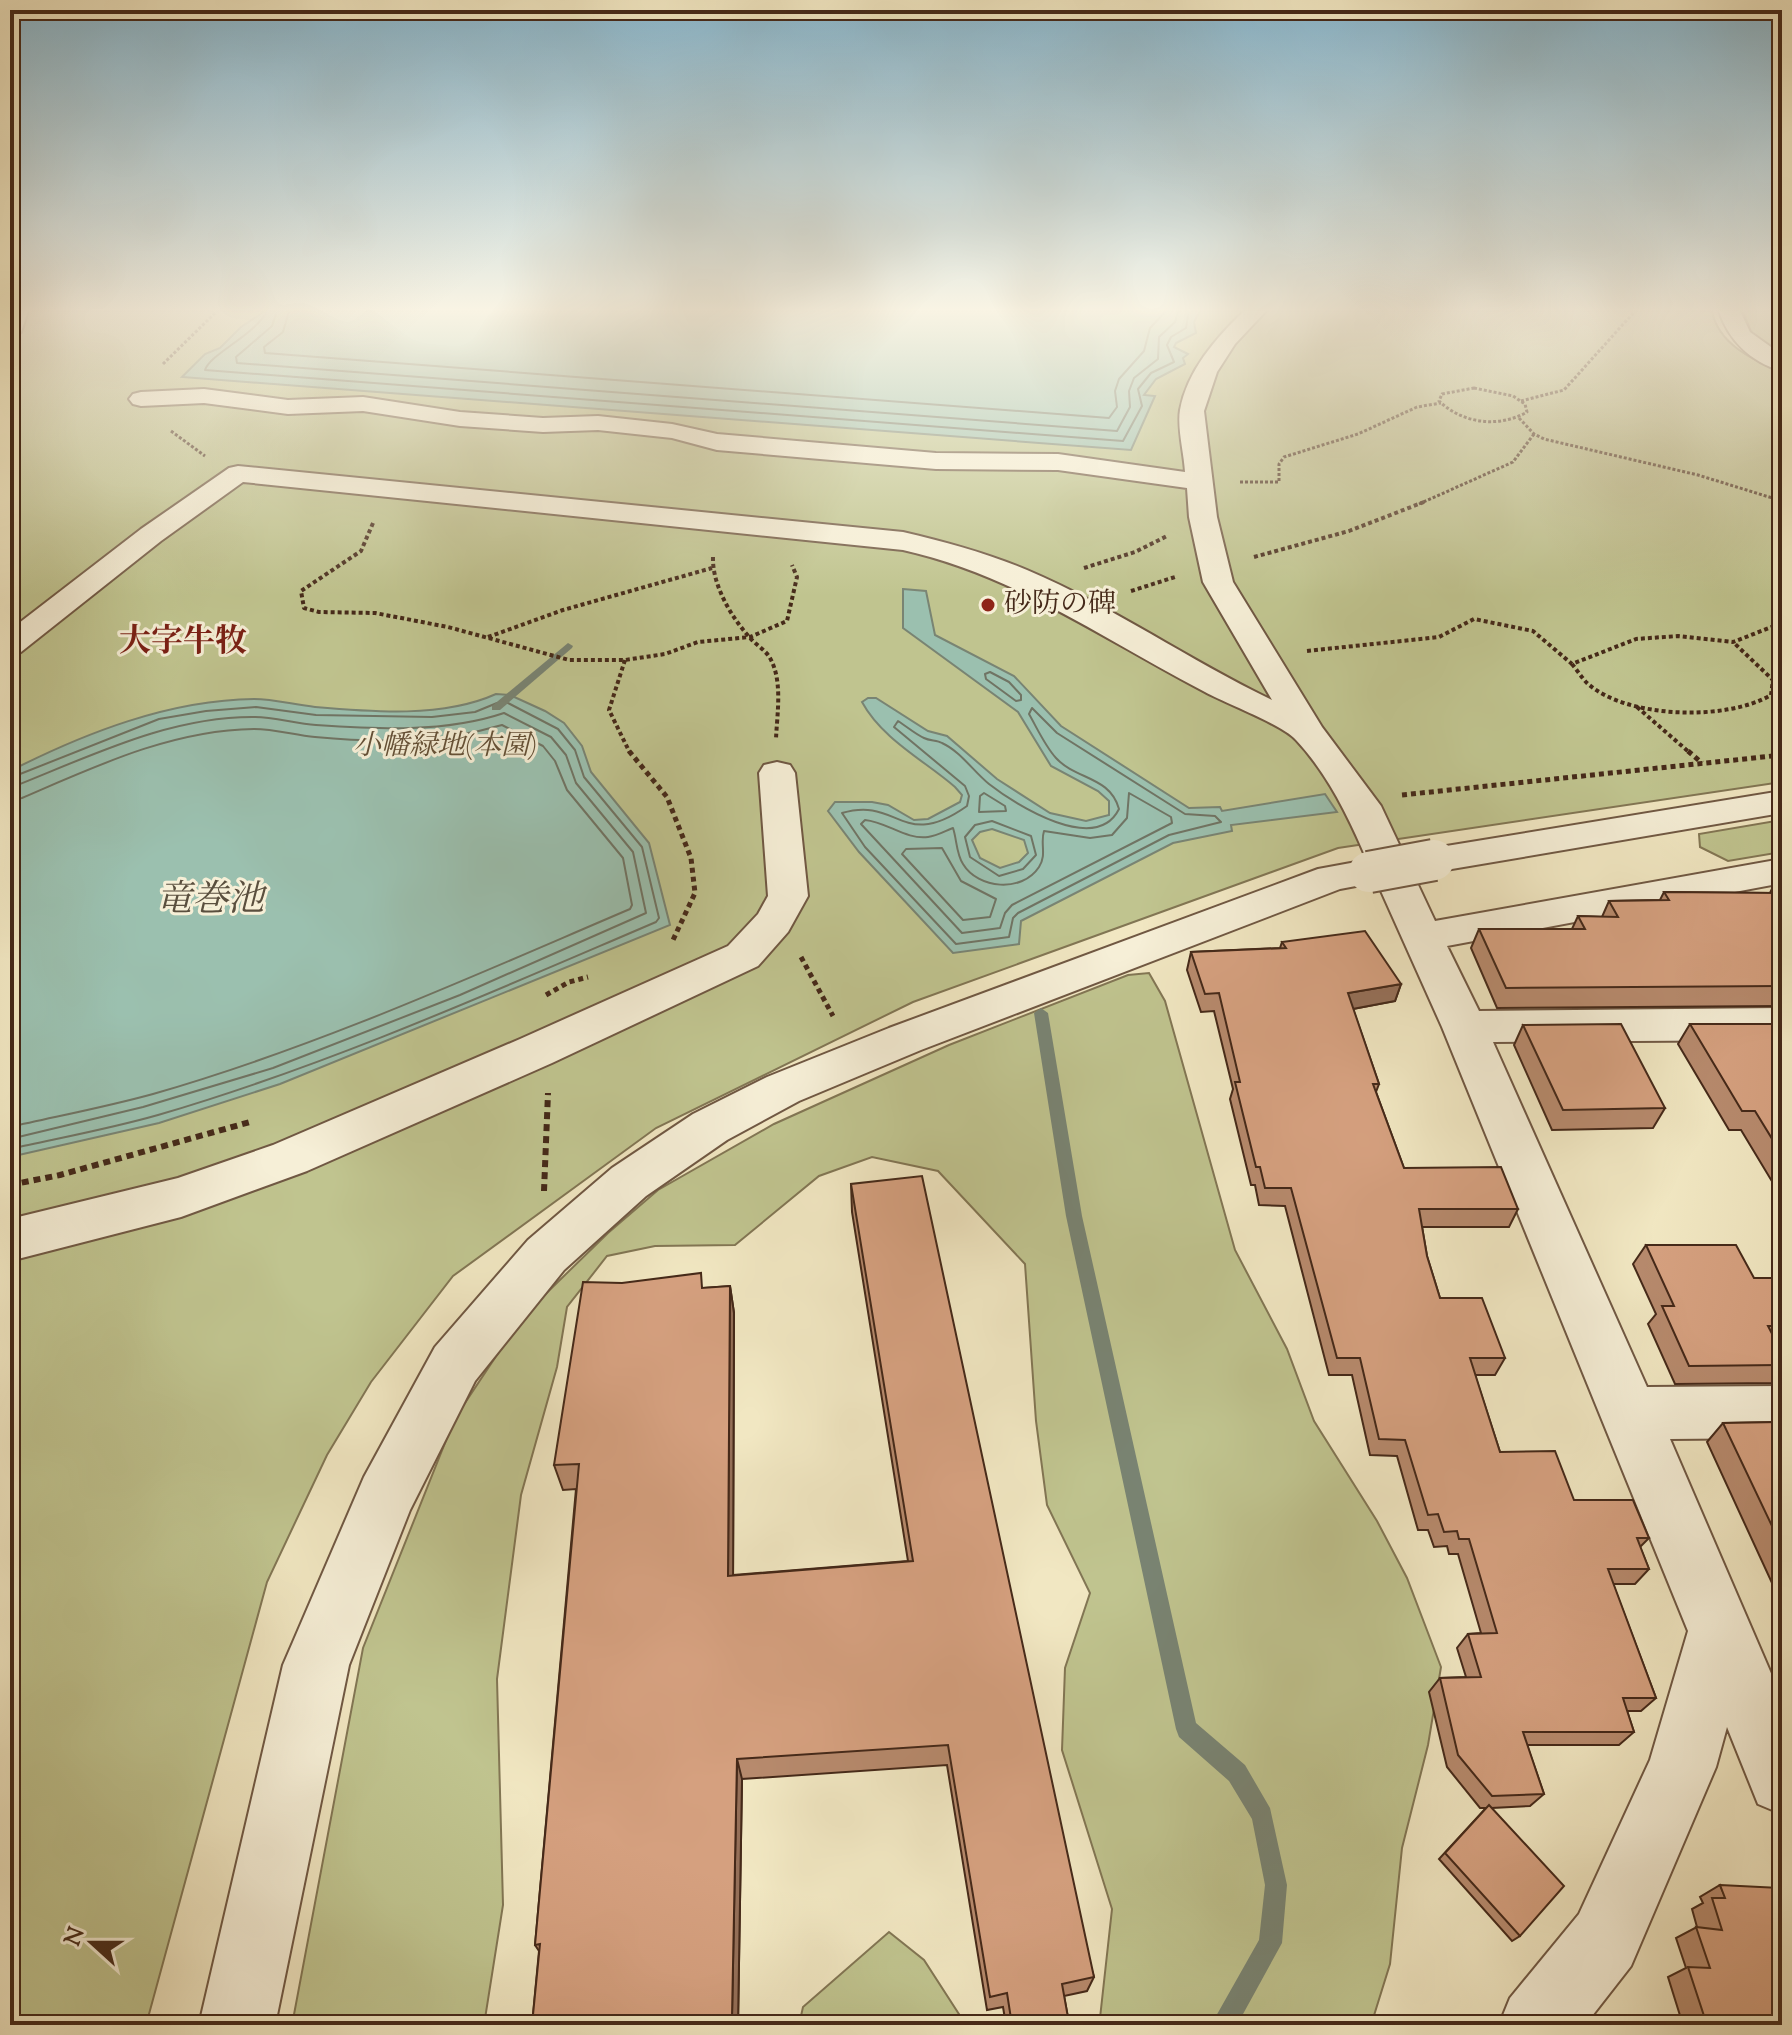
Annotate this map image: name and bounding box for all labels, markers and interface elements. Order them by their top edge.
place label: 砂防の碑 [1004,585,1116,625]
marker: 砂防の碑 [979,596,997,614]
district label: 大字牛牧 [119,620,247,666]
park label: 小幡緑地(本園) [353,727,537,767]
water label: 竜巻池 [156,875,268,927]
north arrow [52,1903,132,1983]
text: N [58,1923,94,1951]

